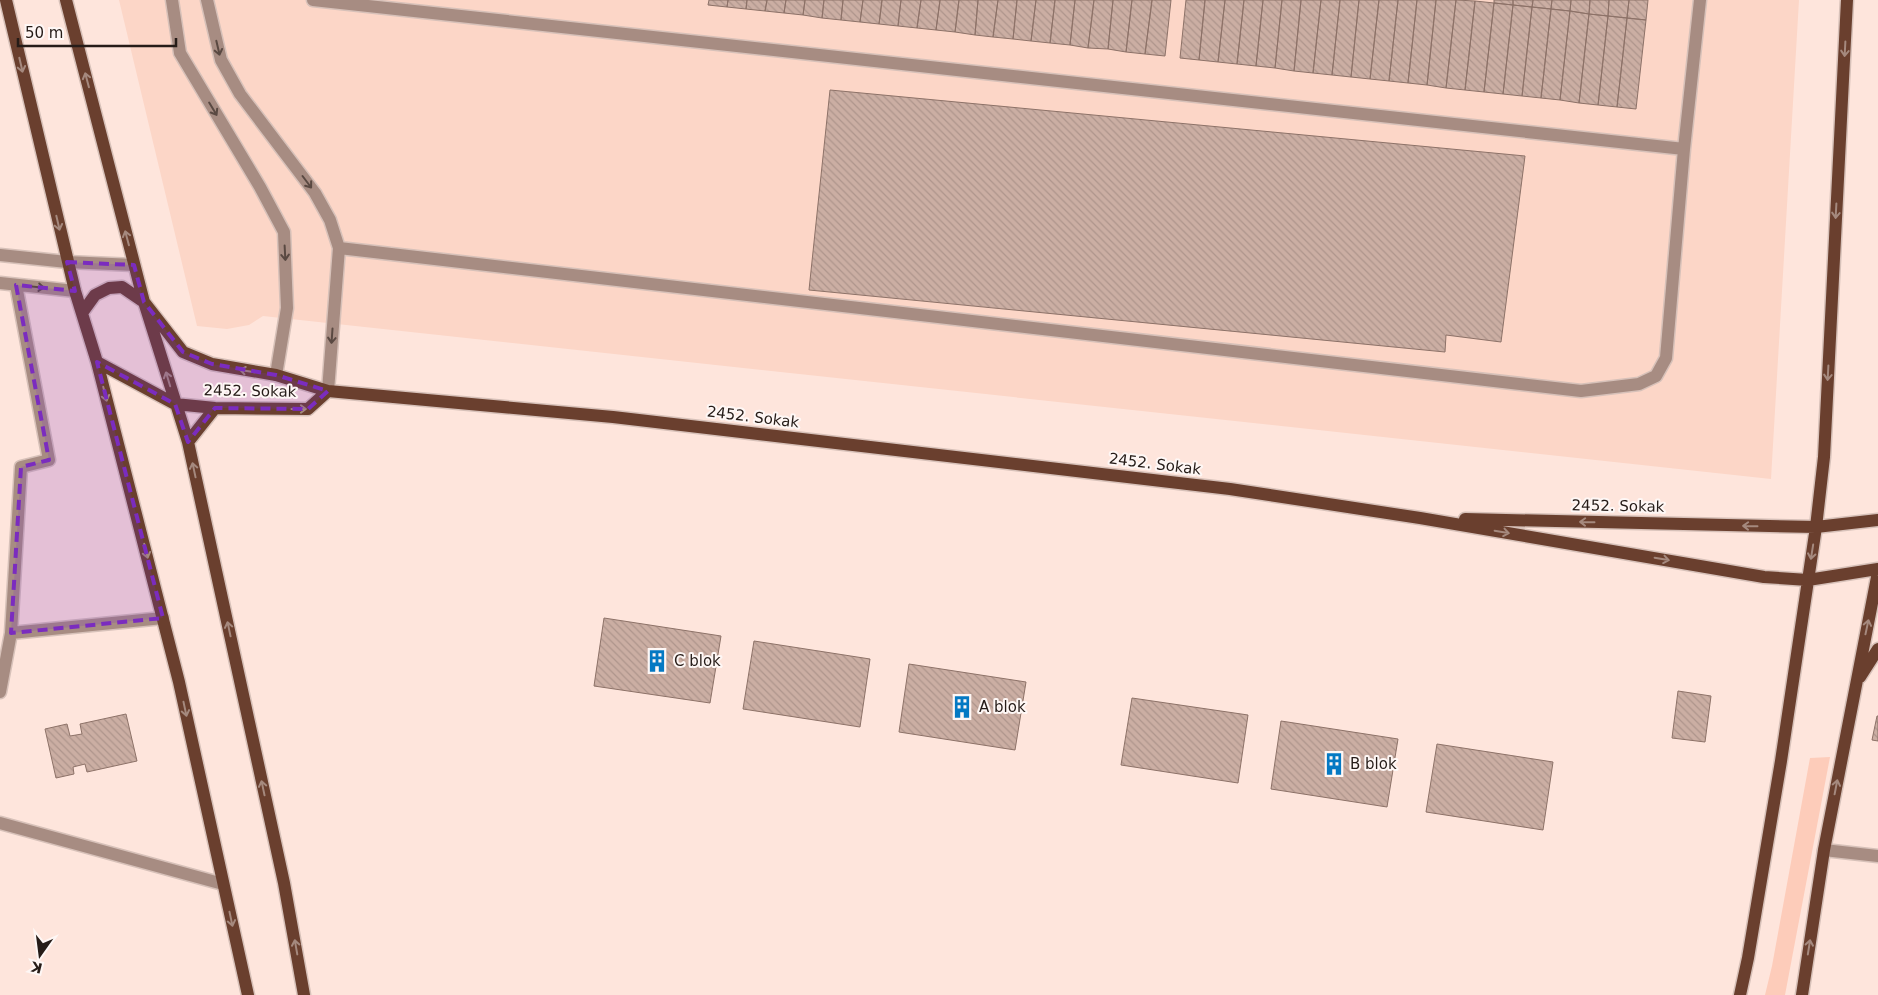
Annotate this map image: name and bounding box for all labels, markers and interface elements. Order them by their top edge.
scale bar [18,15,175,47]
text: 50 m [25,24,63,42]
one-way arrow [214,39,223,55]
one-way arrow [1840,40,1849,56]
one-way arrow [17,56,26,72]
one-way arrow [81,73,91,89]
one-way arrow [209,101,219,115]
one-way arrow [302,175,313,188]
one-way arrow [1832,203,1841,219]
one-way arrow [54,214,63,230]
one-way arrow [122,230,132,246]
one-way arrow [280,244,289,260]
one-way arrow [29,282,45,292]
one-way arrow [328,328,337,344]
one-way arrow [240,365,256,375]
one-way arrow [1824,365,1833,381]
one-way arrow [162,372,172,388]
street label: 2452. Sokak [203,381,297,401]
one-way arrow [101,385,110,401]
street label: 2452. Sokak [706,402,800,432]
one-way arrow [290,404,307,414]
street label: 2452. Sokak [1108,449,1202,479]
one-way arrow [189,463,199,479]
street label: 2452. Sokak [1571,496,1665,516]
one-way arrow [1580,517,1596,526]
one-way arrow [1742,521,1758,530]
one-way arrow [1494,527,1510,537]
one-way arrow [141,543,151,559]
one-way arrow [1807,544,1817,560]
one-way arrow [1654,555,1670,565]
one-way arrow [1863,620,1873,636]
one-way arrow [224,621,233,637]
building icon: C blok [644,648,670,674]
place label: C blok [674,652,721,670]
building icon: A blok [949,694,975,720]
place label: A blok [979,698,1026,716]
one-way arrow [181,700,190,716]
building icon: B blok [1321,751,1347,777]
place label: B blok [1350,755,1397,773]
one-way arrow [1832,779,1841,795]
one-way arrow [258,780,267,796]
one-way arrow [227,910,236,926]
north arrow [15,930,65,980]
one-way arrow [290,939,300,955]
one-way arrow [1805,939,1815,955]
text: K [29,958,44,977]

